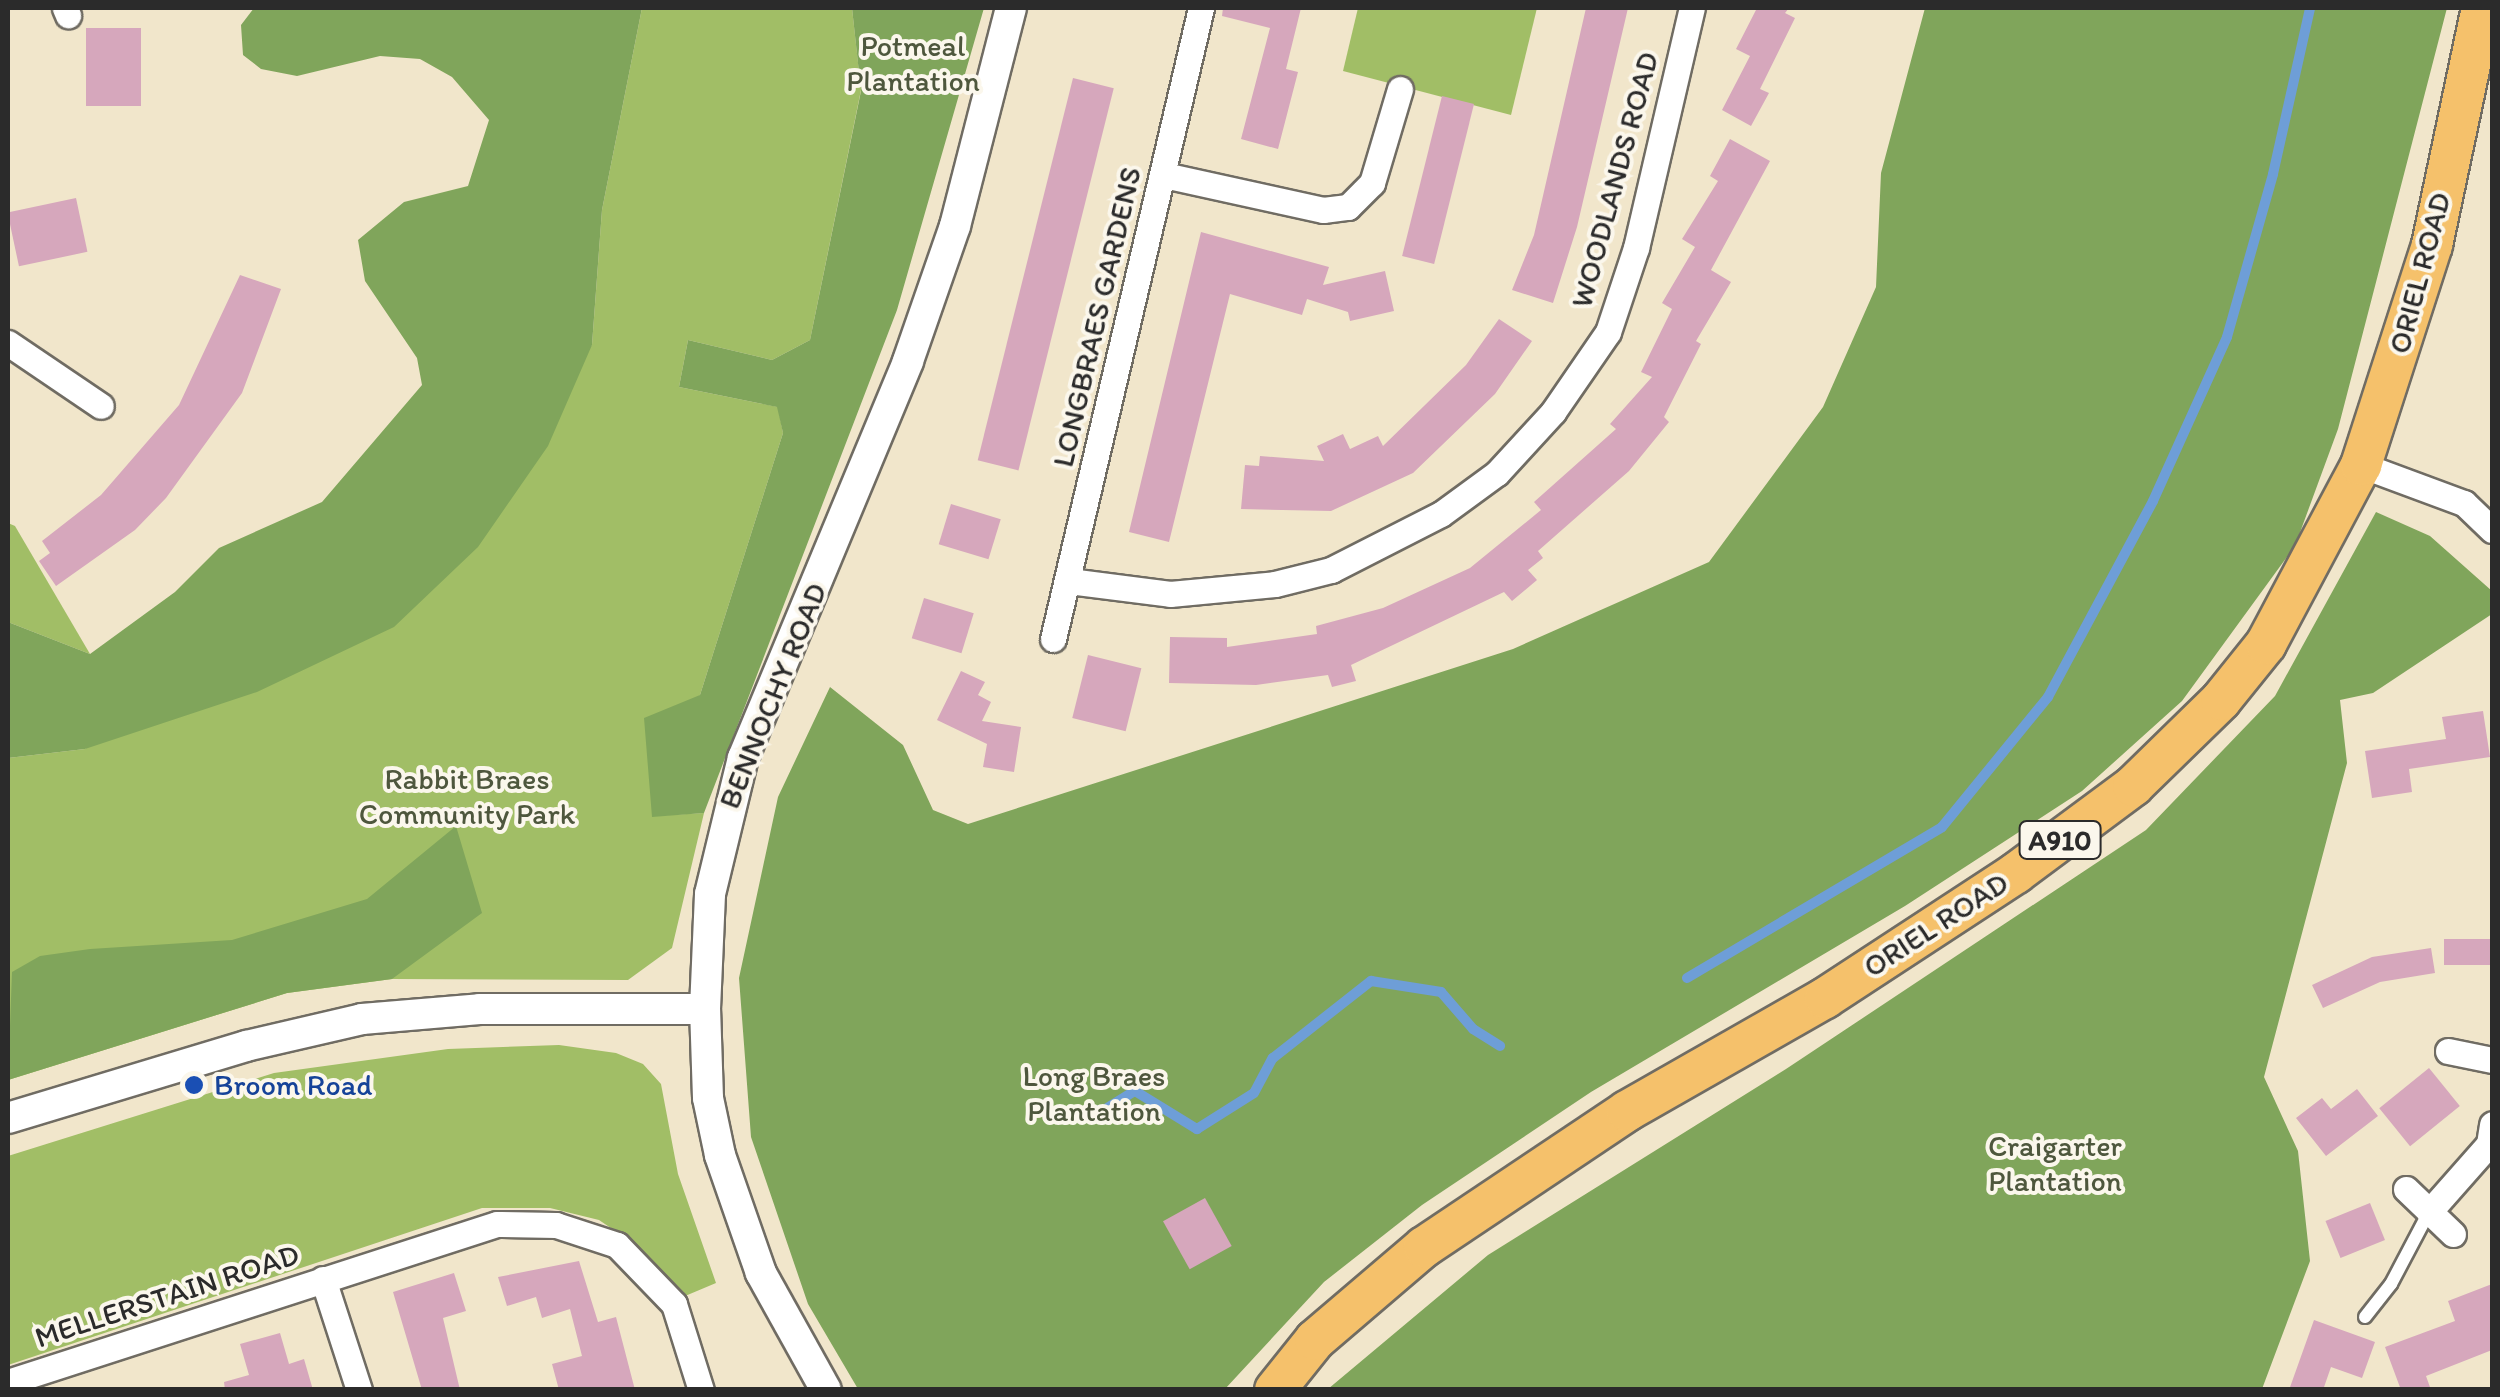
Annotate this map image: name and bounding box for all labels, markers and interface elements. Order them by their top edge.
park label: Potmeal Plantation [846,28,980,98]
street label: WOODLANDS ROAD [1564,48,1666,312]
street label: LONGBRAES GARDENS [1045,163,1149,471]
street label: ORIEL ROAD [2381,189,2459,357]
street label: BENNOCHY ROAD [711,578,835,814]
park label: Rabbit Braes Community Park [359,761,575,832]
road number: A910 [2018,817,2102,863]
street label: ORIEL ROAD [1857,865,2015,985]
park label: Long Braes Plantation [1022,1058,1166,1128]
place label: Broom Road [214,1067,371,1103]
marker: Broom Road [183,1074,205,1096]
park label: Craigarter Plantation [1988,1128,2122,1198]
street label: MELLERSTAIN ROAD [31,1236,303,1356]

